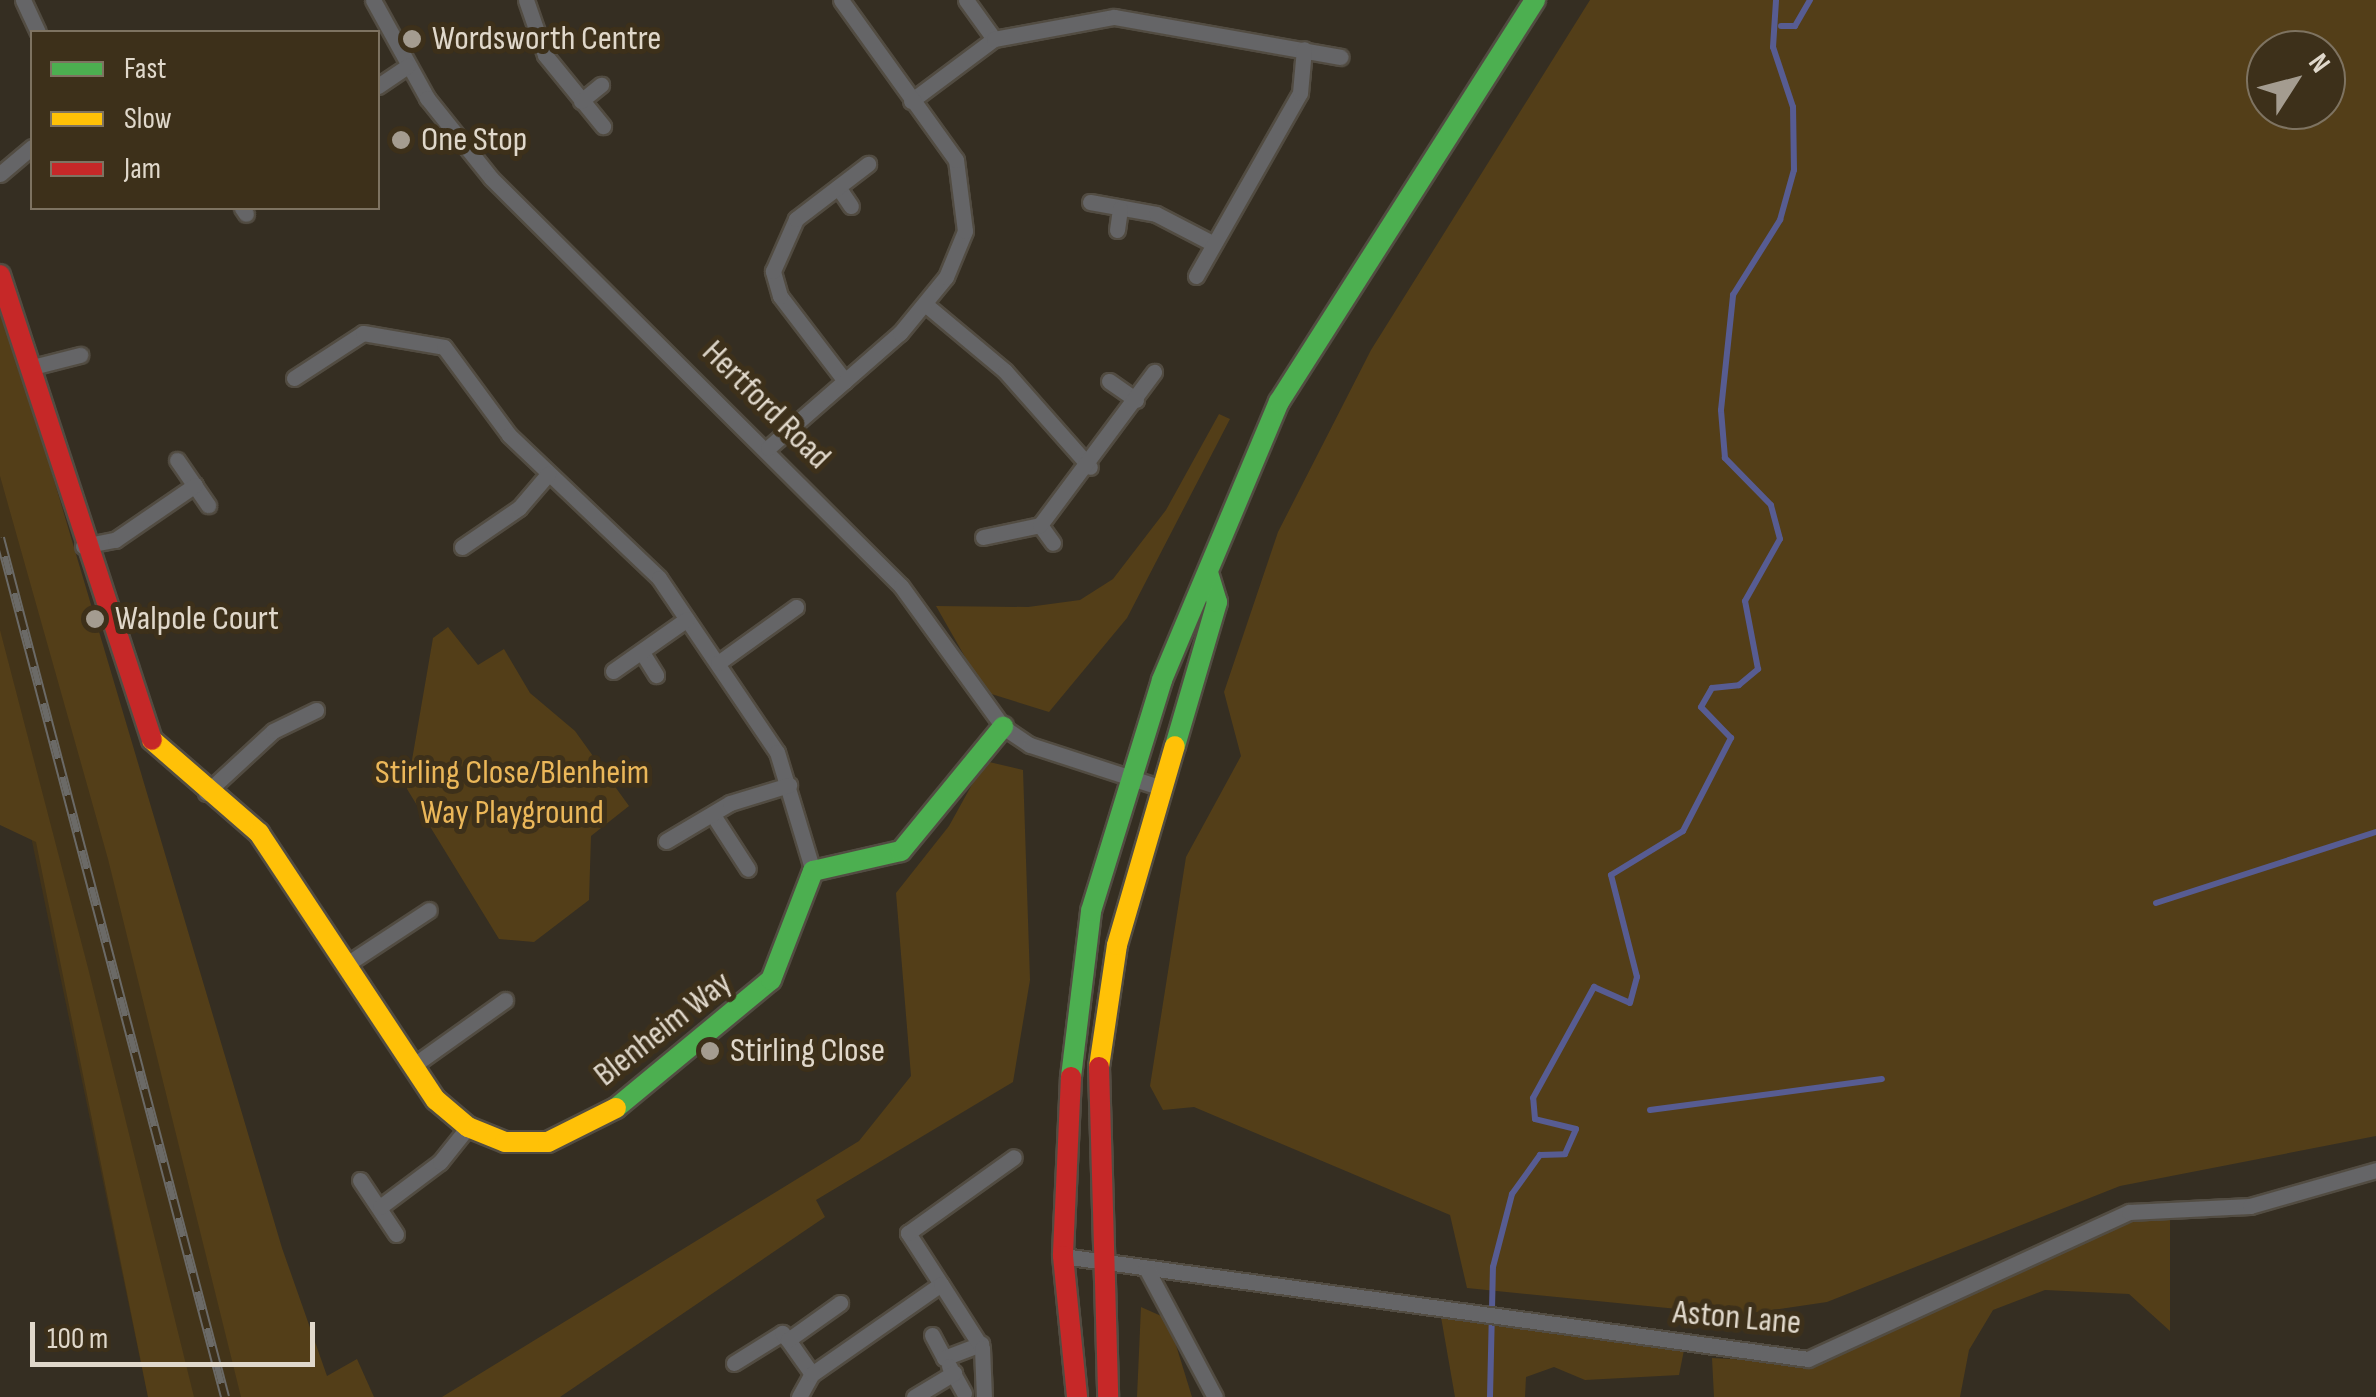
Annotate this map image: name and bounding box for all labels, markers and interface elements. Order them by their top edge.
place label: Wordsworth Centre [432,18,661,60]
marker: Wordsworth Centre [401,28,423,50]
legend [30,30,380,210]
north arrow [2246,30,2346,130]
text: N [2301,47,2337,79]
text: Fast [124,51,166,87]
text: Slow [124,101,172,137]
place label: One Stop [421,119,527,161]
marker: One Stop [390,129,412,151]
text: Jam [124,151,161,187]
street label: Hertford Road [693,332,839,478]
place label: Walpole Court [115,598,279,640]
marker: Walpole Court [84,608,106,630]
park label: Stirling Close/Blenheim Way Playground [375,752,649,834]
street label: Blenheim Way [586,962,740,1096]
place label: Stirling Close [730,1030,885,1072]
marker: Stirling Close [699,1040,721,1062]
street label: Aston Lane [1671,1291,1803,1345]
scale bar [35,1302,320,1364]
text: 100 m [47,1321,108,1357]

